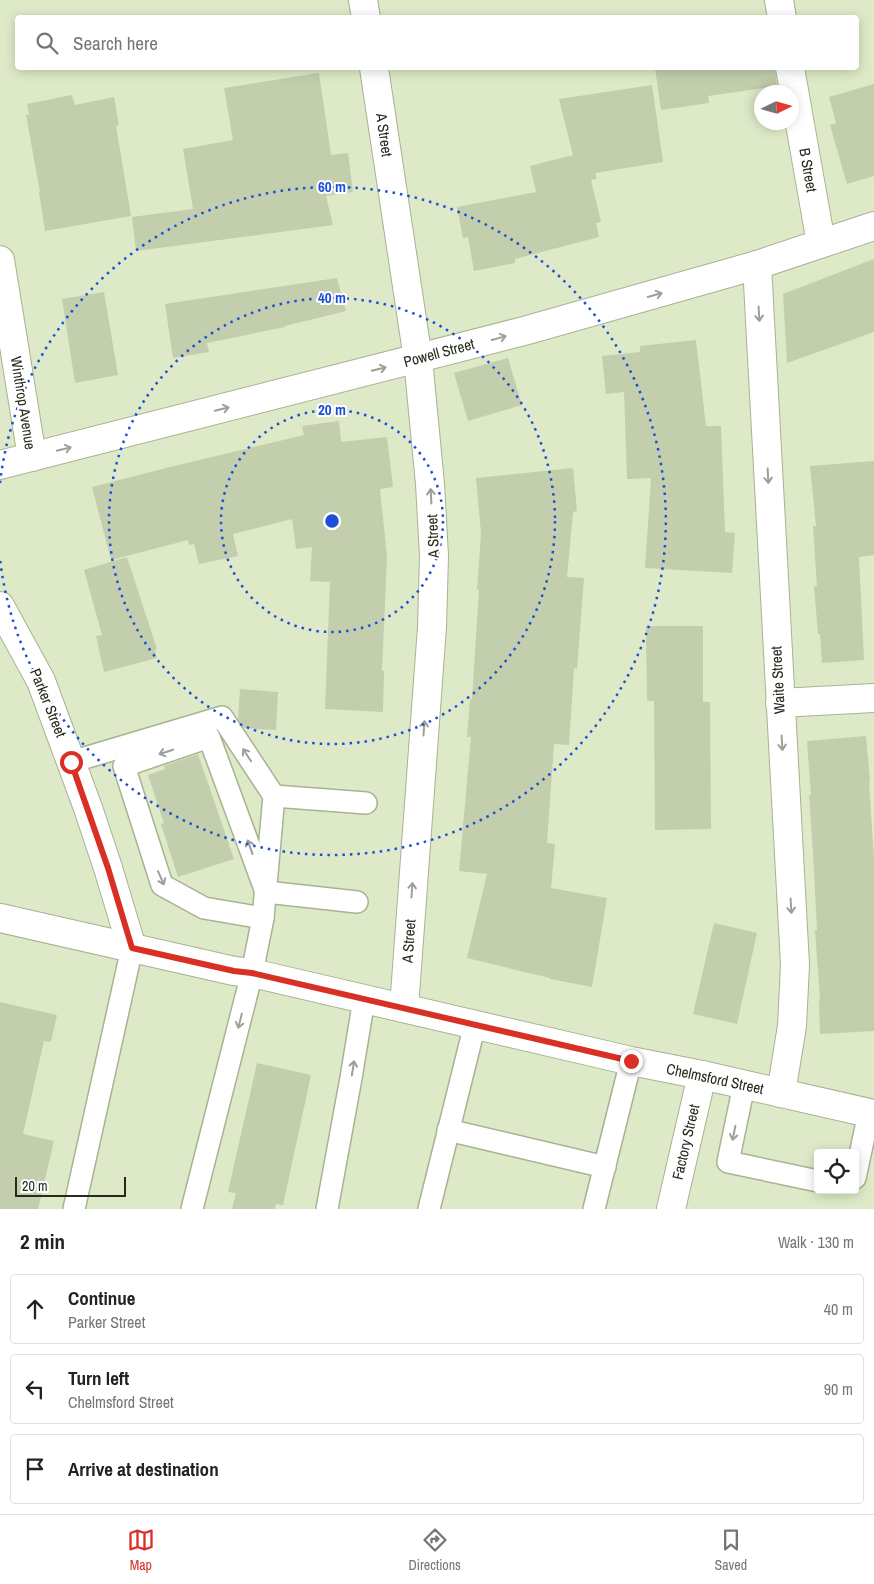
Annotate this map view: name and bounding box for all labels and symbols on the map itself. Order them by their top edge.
north arrow [754,85,799,130]
street label: A Street [371,111,398,159]
street label: B Street [794,146,823,194]
text: 60 m [318,176,346,197]
text: 40 m [318,287,346,308]
one-way arrow [647,289,663,299]
one-way arrow [755,306,764,322]
street label: Powell Street [401,333,477,372]
one-way arrow [490,333,506,342]
street label: Winthrop Avenue [6,355,41,451]
one-way arrow [371,364,387,373]
text: 20 m [318,399,346,420]
one-way arrow [213,404,229,413]
one-way arrow [56,444,72,453]
one-way arrow [763,468,772,484]
one-way arrow [426,488,436,504]
centre of rings [323,512,341,530]
street label: A Street [421,513,444,559]
street label: Waite Street [765,645,790,714]
street label: Parker Street [25,665,72,741]
one-way arrow [419,720,429,736]
one-way arrow [777,735,786,751]
one-way arrow [158,748,174,757]
one-way arrow [242,749,252,763]
route start [60,751,83,774]
one-way arrow [244,839,253,854]
one-way arrow [156,870,166,885]
one-way arrow [408,882,417,898]
one-way arrow [787,897,796,913]
street label: A Street [396,918,421,965]
one-way arrow [235,1012,244,1028]
route end [620,1050,643,1073]
street label: Chelmsford Street [664,1058,766,1099]
one-way arrow [348,1060,358,1076]
street label: Factory Street [667,1102,704,1182]
one-way arrow [729,1124,738,1140]
scale bar [15,1174,126,1197]

